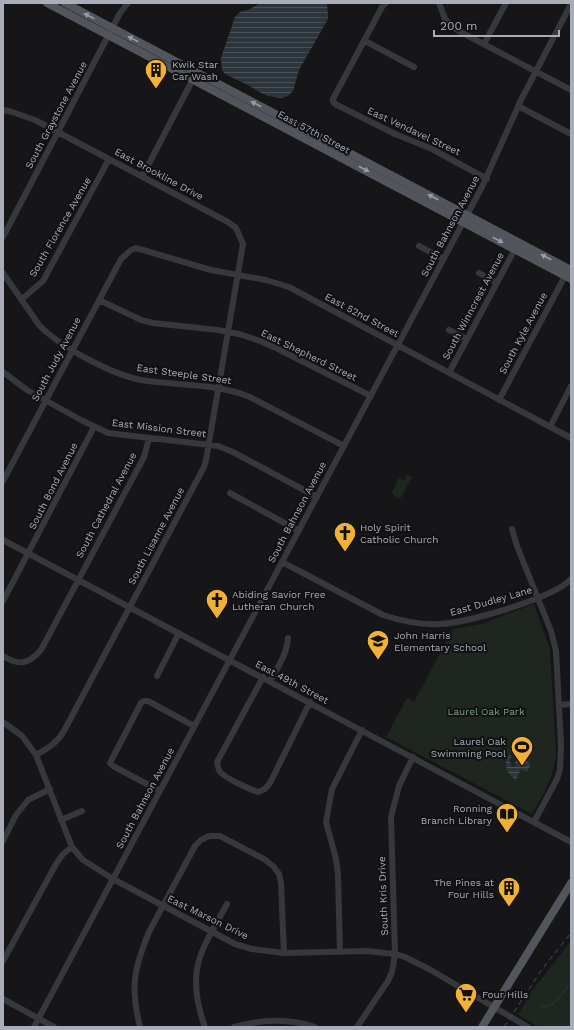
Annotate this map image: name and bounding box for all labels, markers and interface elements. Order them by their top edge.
one-way arrow [83,12,95,19]
scale bar [434,12,559,38]
text: 200 m [440,19,477,33]
one-way arrow [127,36,139,42]
building icon: Kwik Star Car Wash [143,57,169,90]
street label: South Graystone Avenue [23,59,89,170]
place label: Kwik Star Car Wash [172,59,218,82]
one-way arrow [250,100,262,107]
street label: East Vendavel Street [366,105,463,158]
street label: East 57th Street [276,108,353,156]
street label: East Brookline Drive [113,146,205,202]
one-way arrow [358,166,369,172]
street label: South Bahnson Avenue [419,173,481,278]
street label: South Florence Avenue [27,175,93,279]
one-way arrow [427,194,439,200]
one-way arrow [492,237,504,244]
street label: South Winncrest Avenue [440,250,506,362]
one-way arrow [540,254,552,261]
street label: South Kyle Avenue [497,290,549,376]
street label: East 52nd Street [323,291,402,340]
street label: South Judy Avenue [29,315,83,403]
street label: East Shepherd Street [259,327,359,383]
street label: East Steeple Street [136,362,233,386]
street label: East Mission Street [111,417,208,439]
street label: South Bond Avenue [26,441,80,531]
street label: South Cathedral Avenue [73,450,139,560]
street label: South Bahnson Avenue [266,459,328,564]
street label: South Lisanne Avenue [126,485,186,586]
church icon: Holy Spirit Catholic Church [332,520,358,553]
place label: Holy Spirit Catholic Church [360,522,438,545]
street label: East Dudley Lane [449,584,534,618]
church icon: Abiding Savior Free Lutheran Church [204,587,230,620]
place label: Abiding Savior Free Lutheran Church [232,589,326,612]
school or university icon: John Harris Elementary School [365,628,391,661]
place label: John Harris Elementary School [394,630,486,653]
street label: East 49th Street [254,658,331,706]
park label: Laurel Oak Park [447,706,525,717]
sports icon: Laurel Oak Swimming Pool [509,734,535,767]
place label: Laurel Oak Swimming Pool [431,736,506,759]
street label: South Bahnson Avenue [114,745,176,850]
library icon: Ronning Branch Library [494,801,520,834]
place label: Ronning Branch Library [421,803,493,826]
street label: South Kris Drive [376,856,390,936]
building icon: The Pines at Four Hills [496,875,522,908]
place label: The Pines at Four Hills [434,877,495,900]
street label: East Marson Drive [166,893,250,941]
supermarket icon: Four Hills [453,981,479,1014]
place label: Four Hills [482,989,528,1000]

